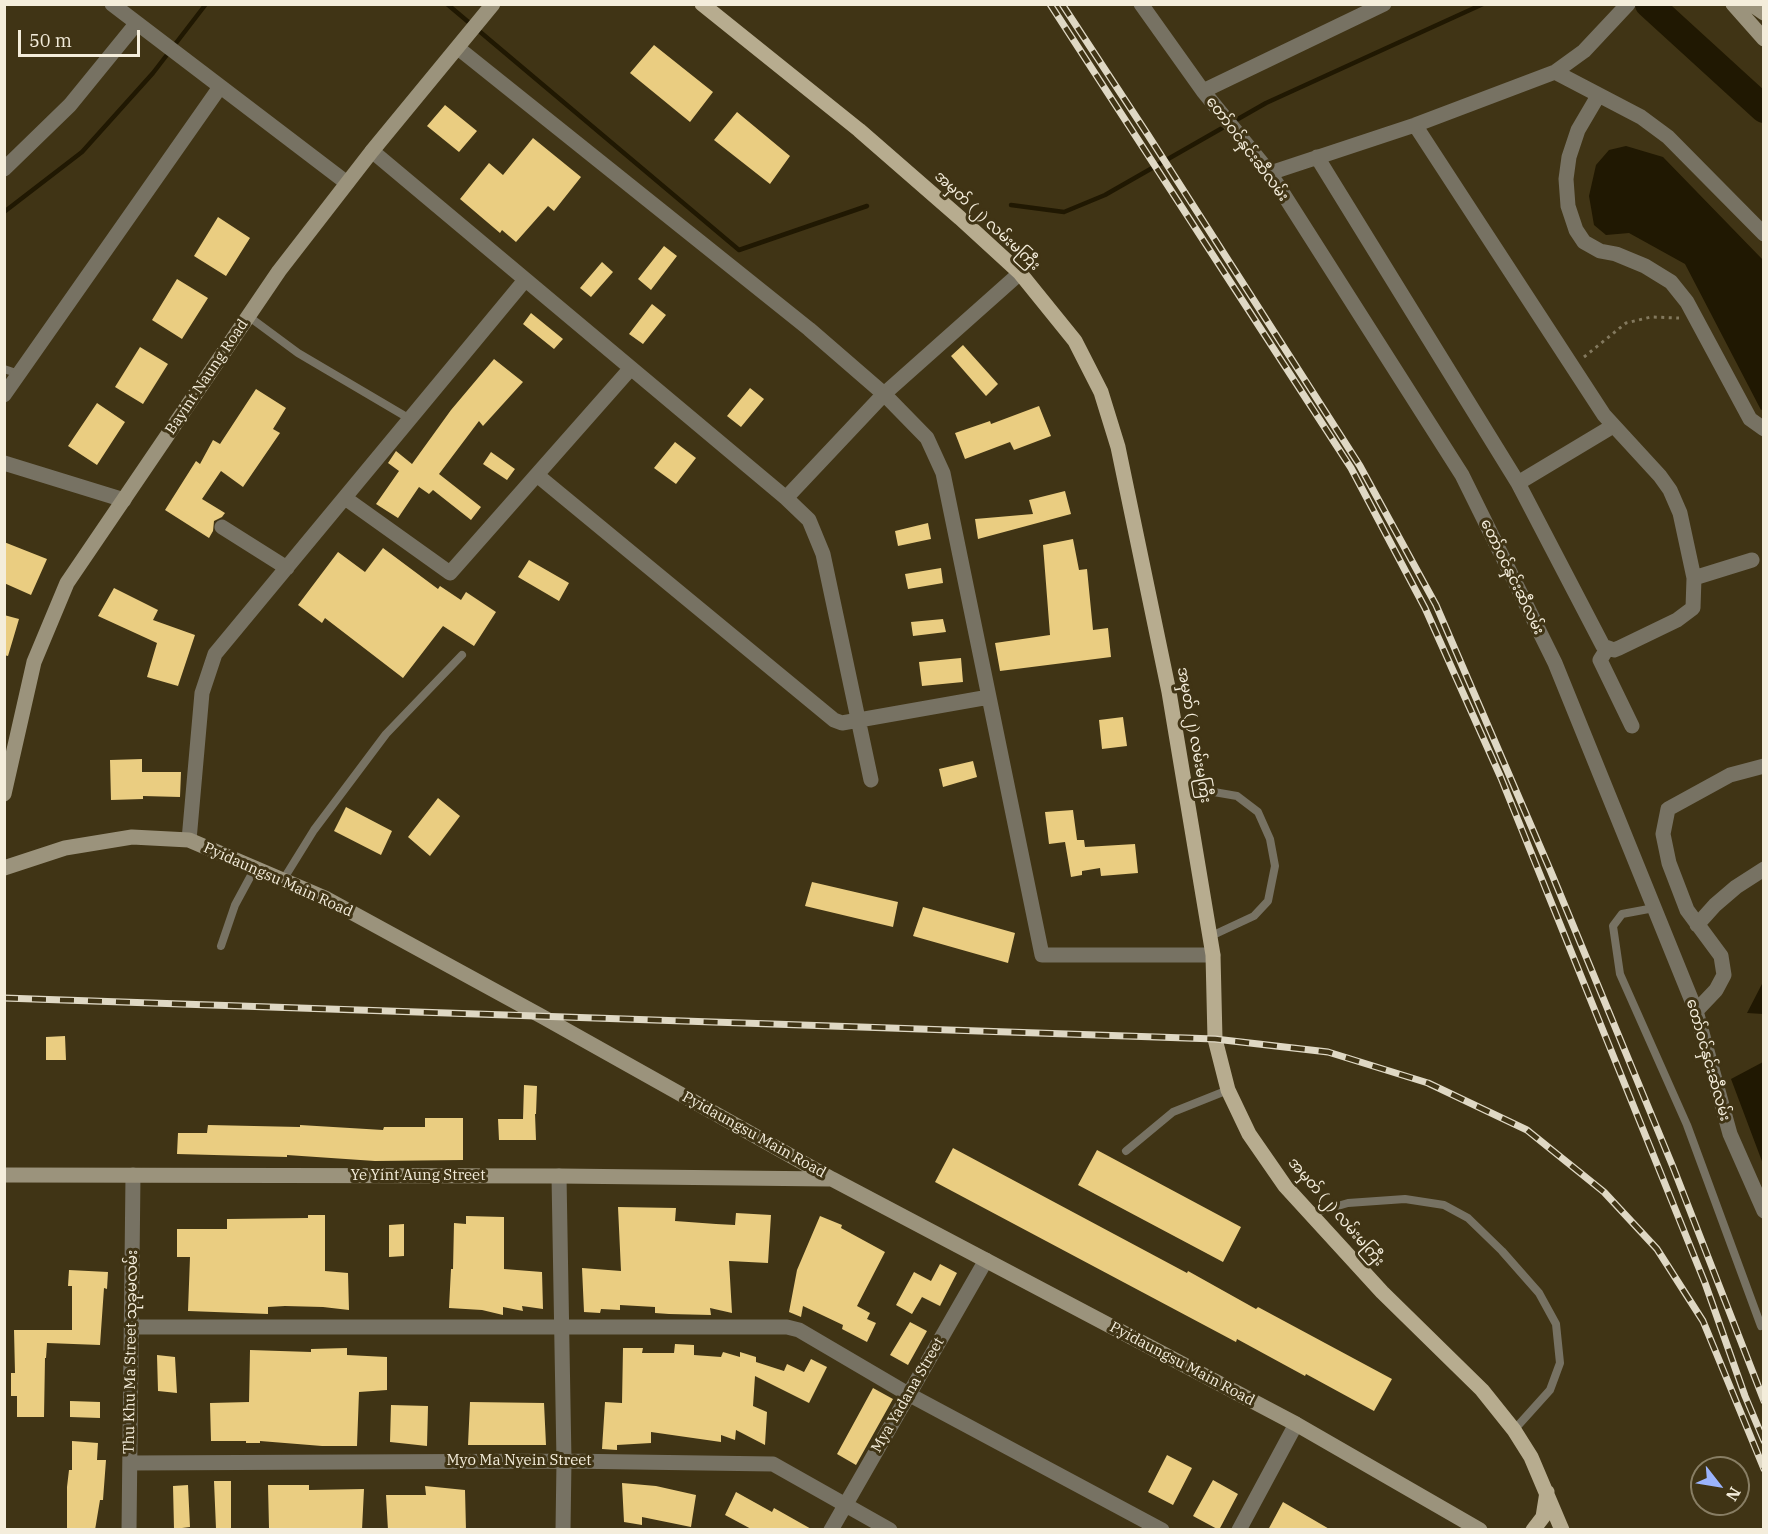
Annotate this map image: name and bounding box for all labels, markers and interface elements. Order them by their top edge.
scale bar [21,18,142,56]
text: 50 m [29,29,72,52]
street label: တော်ဝင်နှင်းဆီလမ်း [1202,93,1292,205]
street label: အမှတ် (၂) လမ်းမကြီး [930,167,1044,275]
street label: Bayint Naung Road [162,316,252,438]
street label: တော်ဝင်နှင်းဆီလမ်း [1476,516,1548,638]
street label: အမှတ် (၂) လမ်းမကြီး [1173,666,1215,804]
street label: Pyidaungsu Main Road [201,839,355,921]
street label: တော်ဝင်နှင်းဆီလမ်း [1682,997,1734,1123]
street label: Pyidaungsu Main Road [679,1088,829,1182]
street label: အမှတ် (၂) လမ်းမကြီး [1284,1154,1388,1270]
street label: Ye Yint Aung Street [351,1167,485,1185]
street label: Thu Khu Ma Street သုခုမလမ်း [120,1250,142,1454]
street label: Pyidaungsu Main Road [1106,1318,1258,1410]
street label: Mya Yadana Street [868,1334,948,1456]
street label: Myo Ma Nyein Street [446,1452,592,1470]
north arrow [1690,1456,1750,1516]
text: N [1722,1484,1746,1505]

